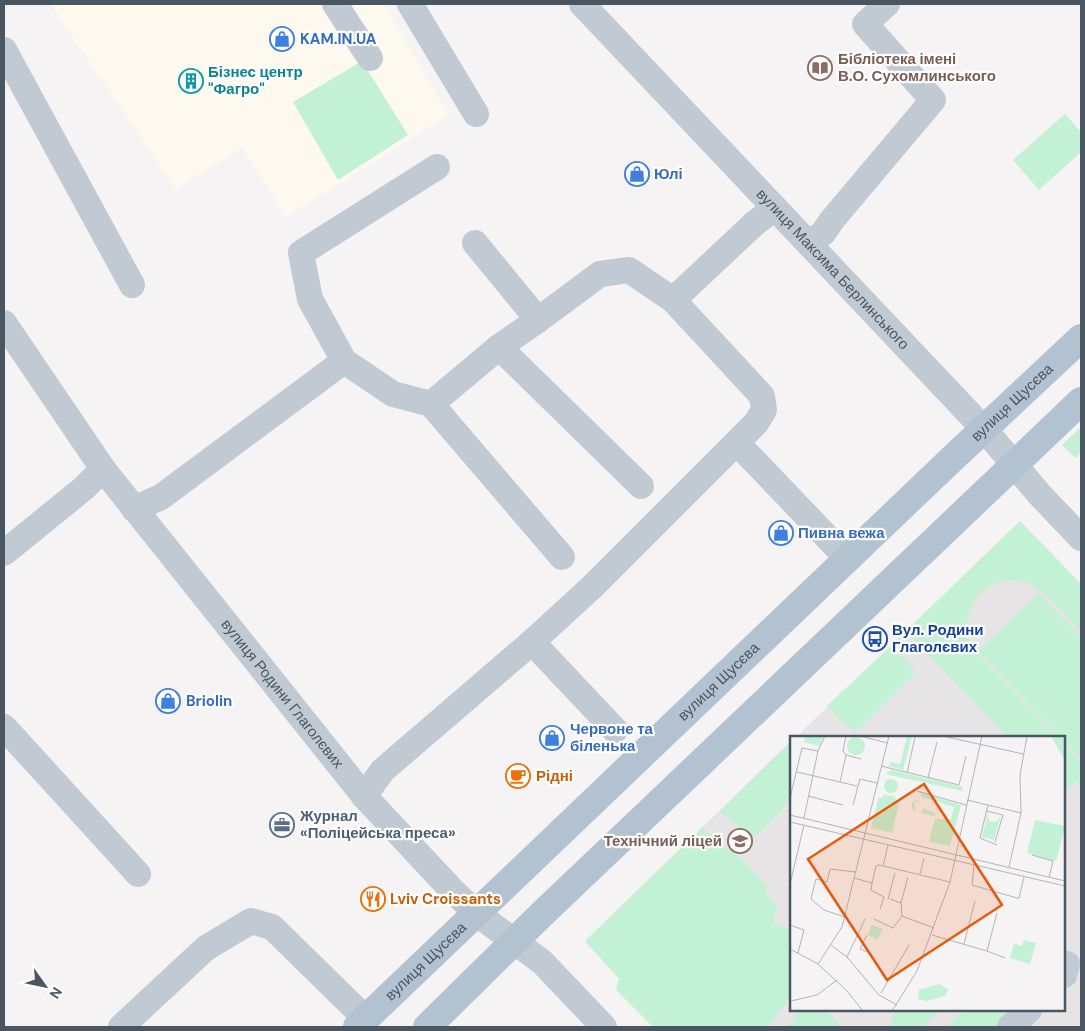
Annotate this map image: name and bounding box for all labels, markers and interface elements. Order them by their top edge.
shop icon: KAM.IN.UA [269,26,295,52]
place label: KAM.IN.UA [300,29,377,49]
place label: Бібліотека імені В.О. Сухомлинського [838,49,996,86]
library icon: Бібліотека імені В.О. Сухомлинського [807,55,833,81]
place label: Бізнес центр "Фагро" [208,62,303,99]
building icon: Бізнес центр "Фагро" [178,68,204,94]
shop icon: Юлі [624,161,650,187]
place label: Юлі [654,164,683,184]
street label: вулиця Максима Берлинського [752,184,914,354]
street label: вулиця Щусєва [967,359,1058,446]
shop icon: Пивна вежа [768,520,794,546]
place label: Пивна вежа [798,523,885,543]
street label: вулиця Родини Глаголєвих [217,615,348,773]
place label: Вул. Родини Глаголєвих [892,620,983,657]
bus stop icon: Вул. Родини Глаголєвих [862,626,888,652]
street label: вулиця Щусєва [673,638,764,725]
shop icon: Briolin [155,688,181,714]
place label: Briolin [186,691,232,711]
place label: Червоне та біленька [570,719,654,756]
shop icon: Червоне та біленька [539,725,565,751]
inset map [790,736,1065,1011]
cafe icon: Рідні [505,763,531,789]
place label: Рідні [536,766,573,786]
place label: Журнал «Поліцейська преса» [299,806,456,843]
office icon: Журнал «Поліцейська преса» [269,812,295,838]
school or university icon: Технічний ліцей [727,828,753,854]
place label: Технічний ліцей [604,831,722,851]
restaurant icon: Lviv Croissants [360,886,386,912]
place label: Lviv Croissants [390,889,501,909]
street label: вулиця Щусєва [381,917,471,1005]
north arrow [20,961,70,1011]
text: N [46,984,66,1002]

